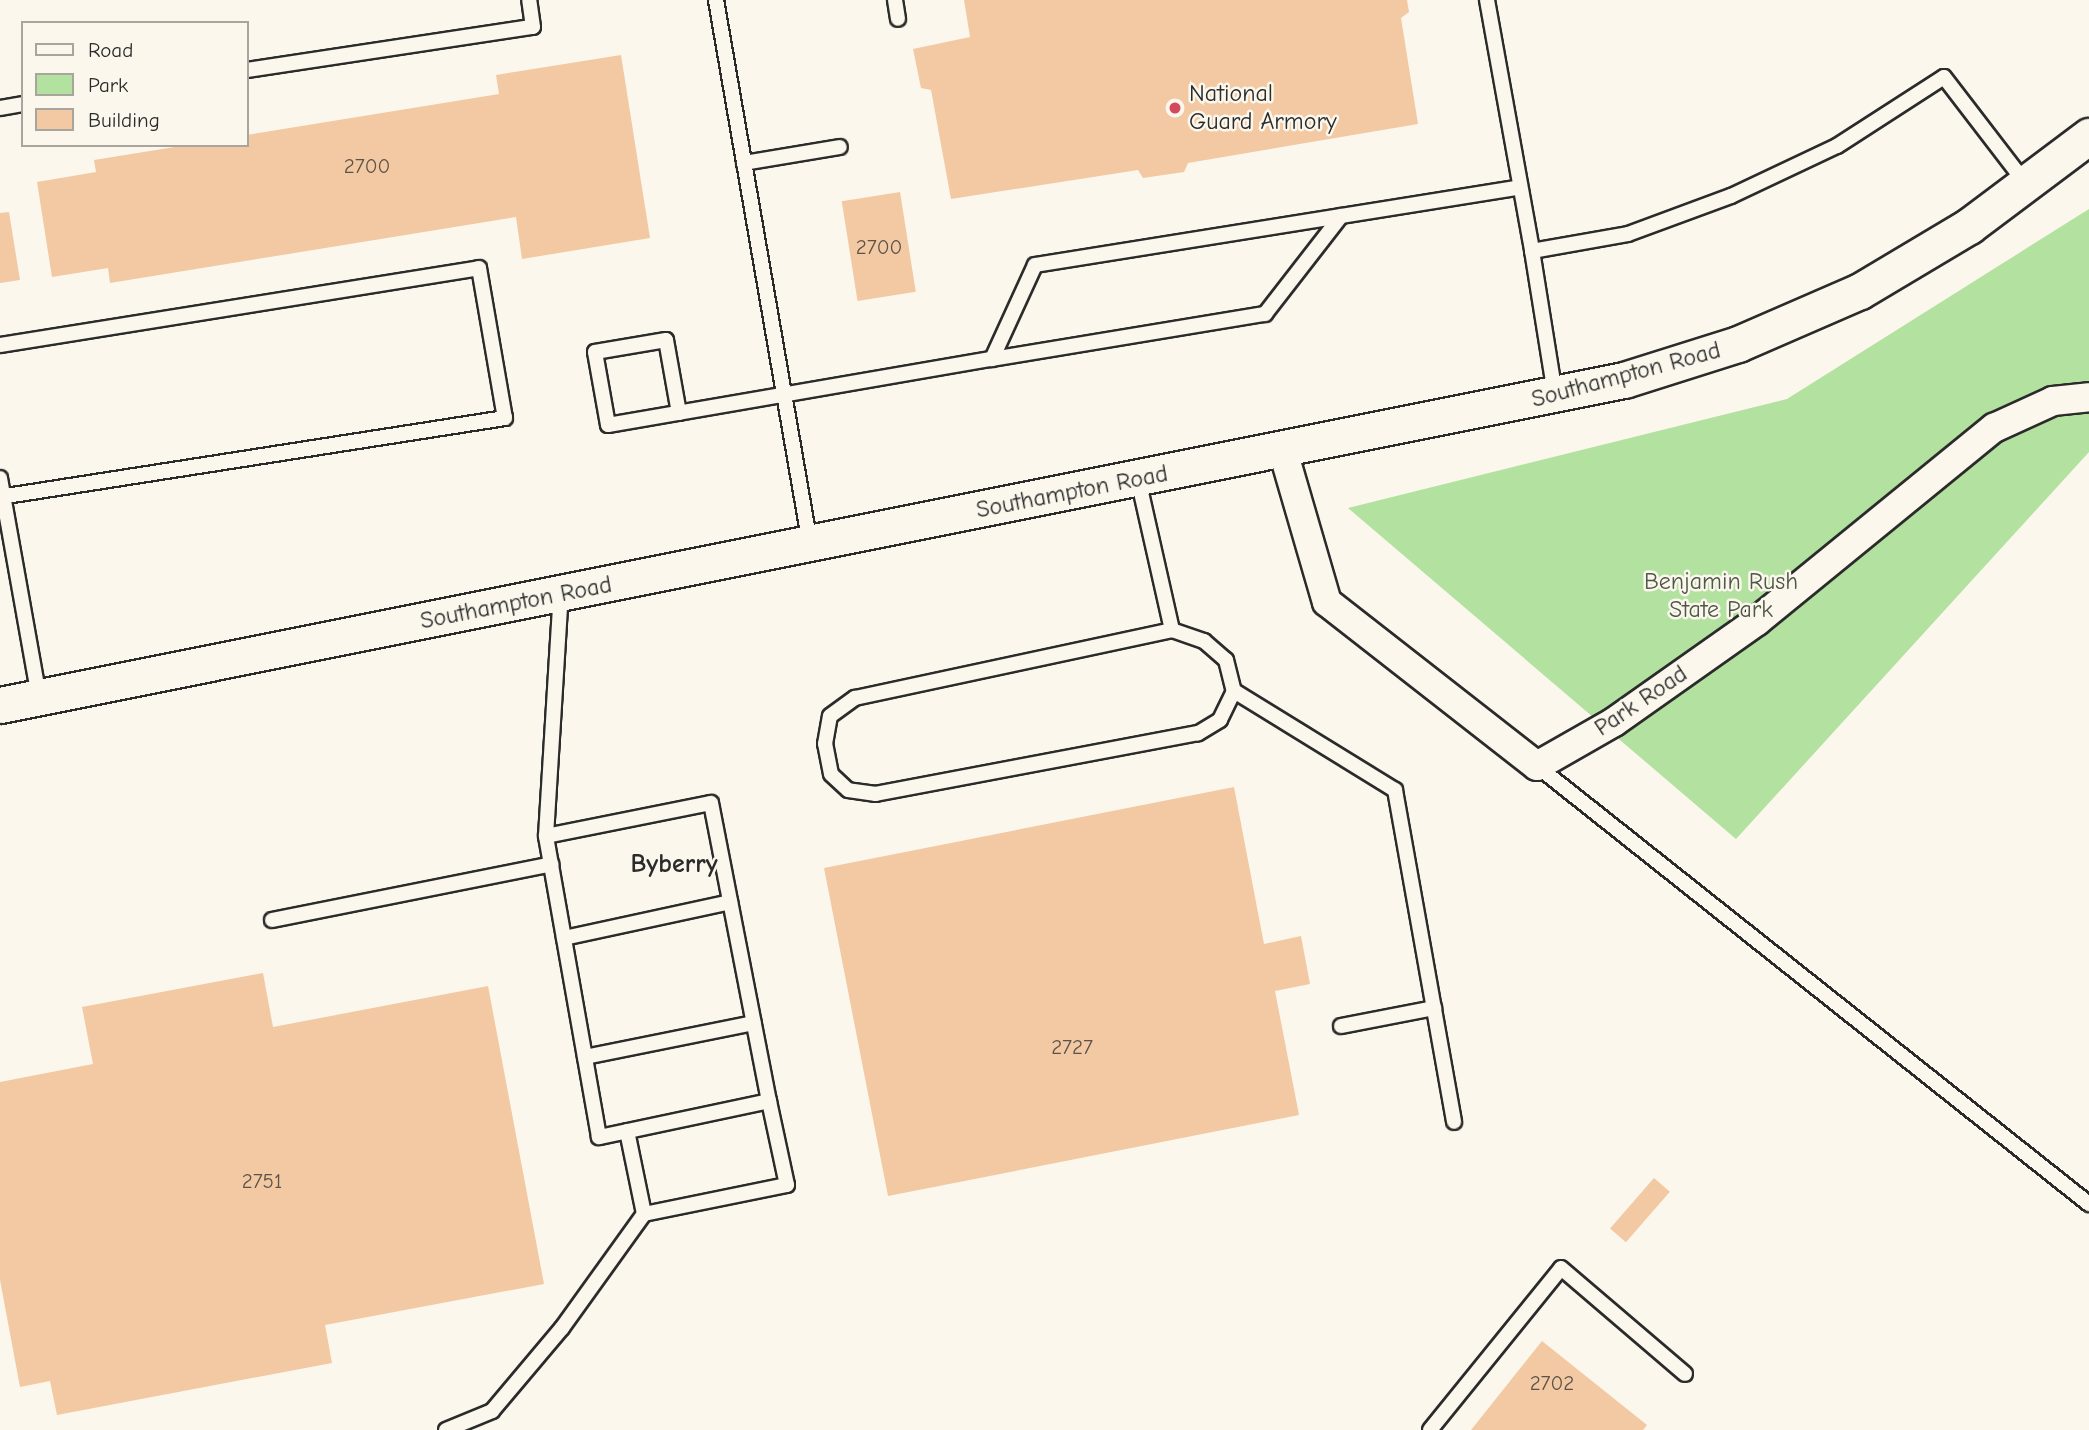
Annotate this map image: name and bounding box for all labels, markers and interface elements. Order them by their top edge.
legend [21,21,248,147]
text: Road [88,38,133,62]
text: Park [88,73,128,97]
place label: National Guard Armory [1189,80,1337,136]
marker: National Guard Armory [1167,100,1183,116]
text: Building [88,108,160,132]
house number: 2700 [344,153,390,179]
house number: 2700 [856,234,902,260]
street label: Southampton Road [1528,336,1724,414]
street label: Southampton Road [974,459,1170,525]
park label: Benjamin Rush State Park [1644,568,1798,624]
street label: Southampton Road [418,570,614,636]
street label: Park Road [1589,659,1693,743]
district label: Byberry [630,849,718,881]
house number: 2727 [1051,1034,1093,1060]
house number: 2751 [242,1168,282,1194]
house number: 2702 [1530,1370,1574,1396]

